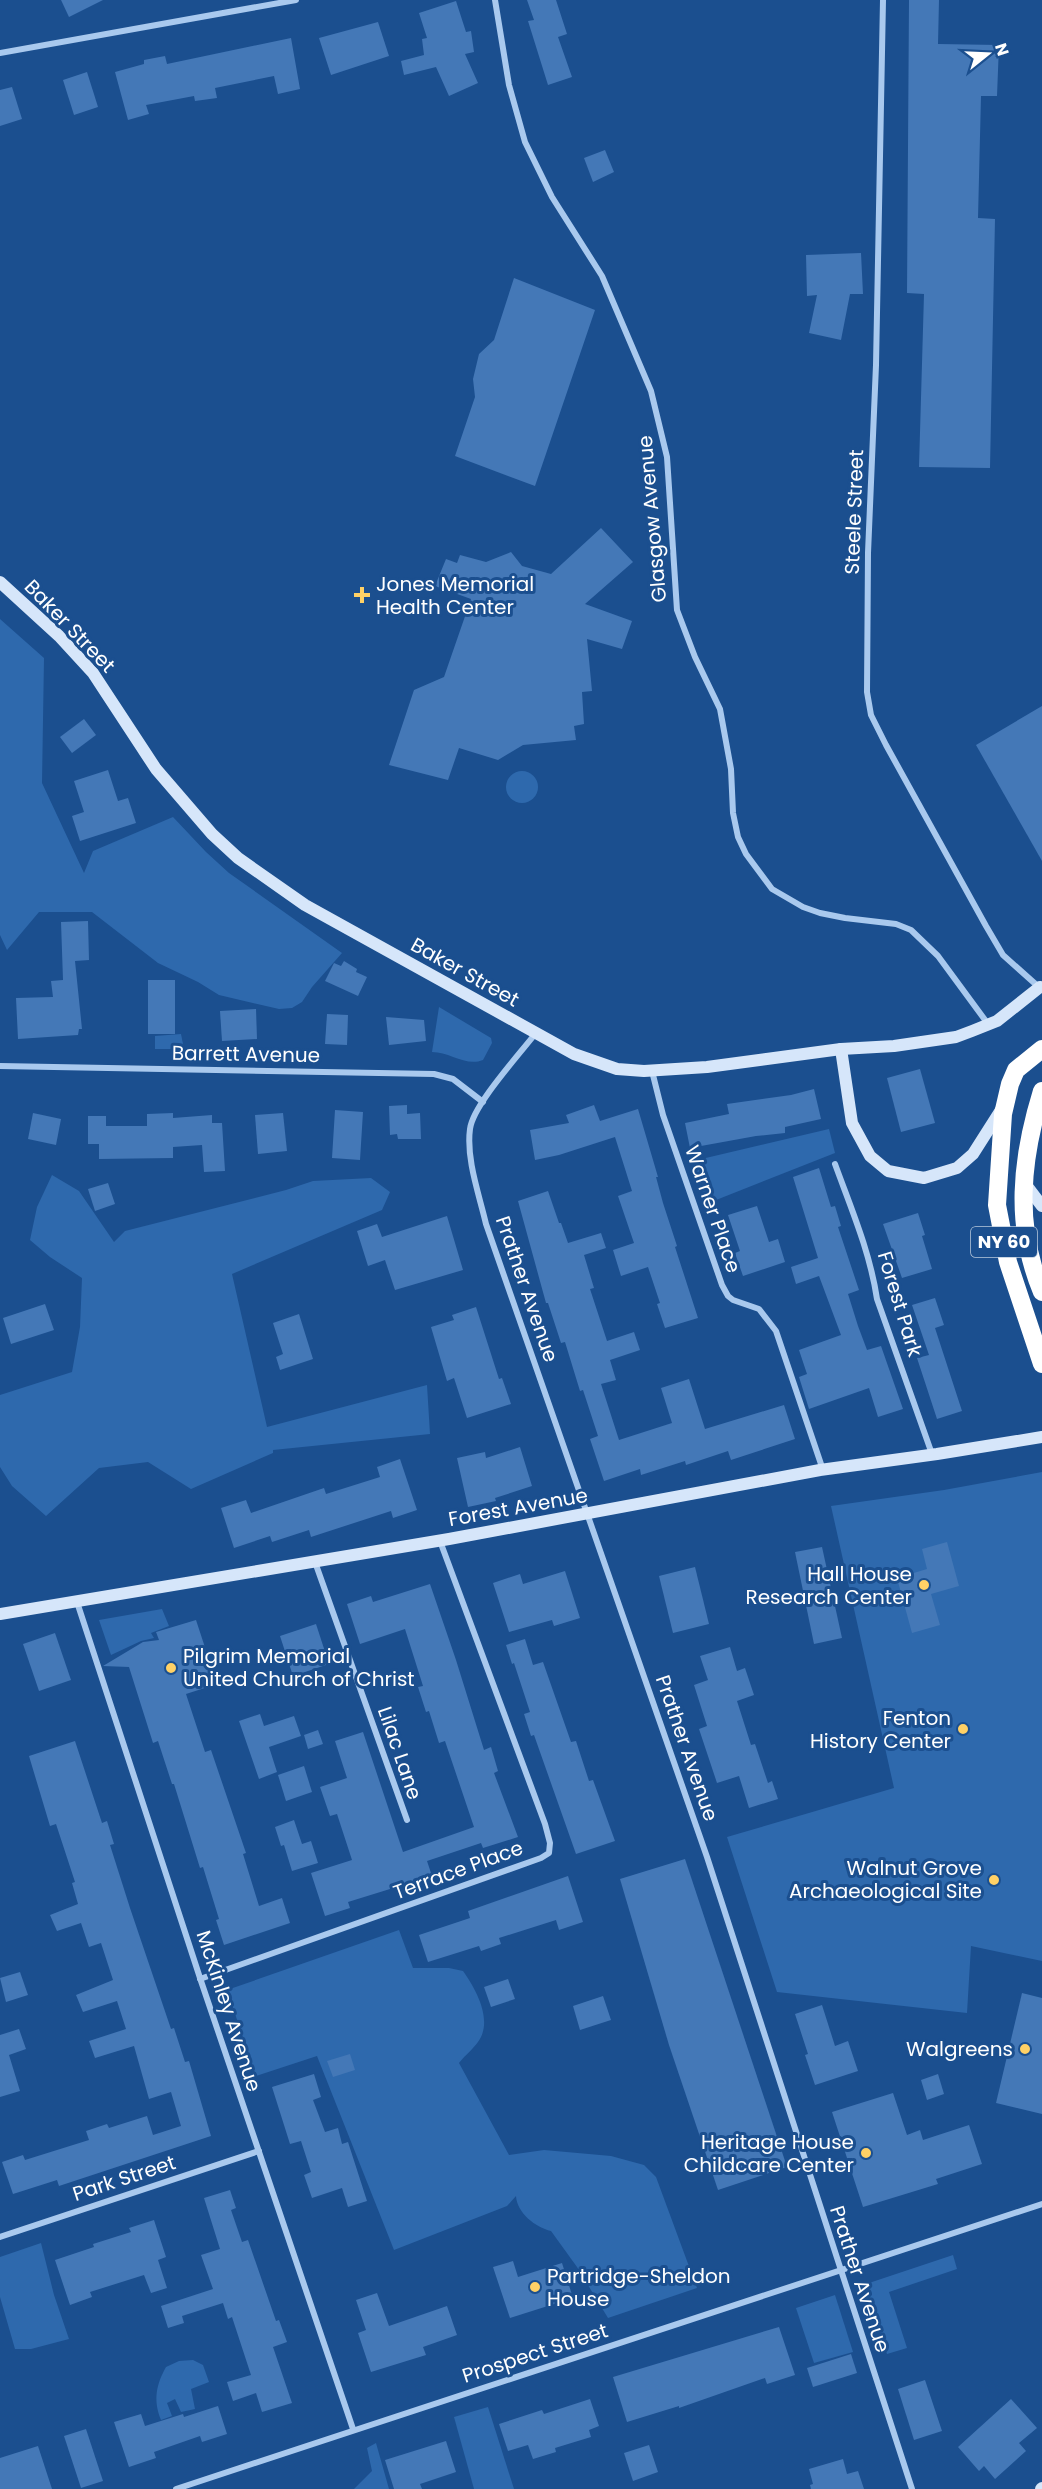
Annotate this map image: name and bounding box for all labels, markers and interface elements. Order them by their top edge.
north arrow [958,24,1018,84]
text: N [989,40,1015,59]
street label: Glasgow Avenue [631,434,673,604]
street label: Steele Street [838,449,870,575]
place label: Jones Memorial Health Center [376,570,534,621]
street label: Baker Street [18,573,122,679]
marker: Jones Memorial Health Center [353,586,371,604]
street label: Baker Street [406,931,524,1013]
street label: Barrett Avenue [172,1039,320,1069]
street label: Warner Place [678,1142,748,1276]
street label: Prather Avenue [489,1212,565,1366]
road number: NY 60 [971,1227,1037,1257]
street label: Forest Park [871,1248,929,1361]
street label: Forest Avenue [446,1481,590,1533]
place label: Hall House Research Center [746,1560,912,1611]
marker: Hall House Research Center [917,1578,931,1592]
place label: Pilgrim Memorial United Church of Christ [183,1642,415,1693]
marker: Pilgrim Memorial United Church of Christ [164,1661,178,1675]
street label: Prather Avenue [649,1671,725,1825]
street label: Lilac Lane [371,1703,429,1803]
place label: Fenton History Center [810,1704,951,1755]
marker: Fenton History Center [956,1722,970,1736]
street label: Terrace Place [389,1834,527,1906]
place label: Walnut Grove Archaeological Site [789,1854,982,1905]
marker: Walnut Grove Archaeological Site [987,1873,1001,1887]
street label: McKinley Avenue [190,1927,268,2095]
place label: Walgreens [906,2035,1013,2063]
marker: Walgreens [1018,2042,1032,2056]
place label: Heritage House Childcare Center [684,2128,854,2179]
marker: Heritage House Childcare Center [859,2146,873,2160]
street label: Park Street [69,2148,179,2208]
street label: Prather Avenue [823,2202,897,2356]
place label: Partridge-Sheldon House [547,2262,731,2313]
marker: Partridge-Sheldon House [528,2280,542,2294]
street label: Prospect Street [459,2316,611,2390]

